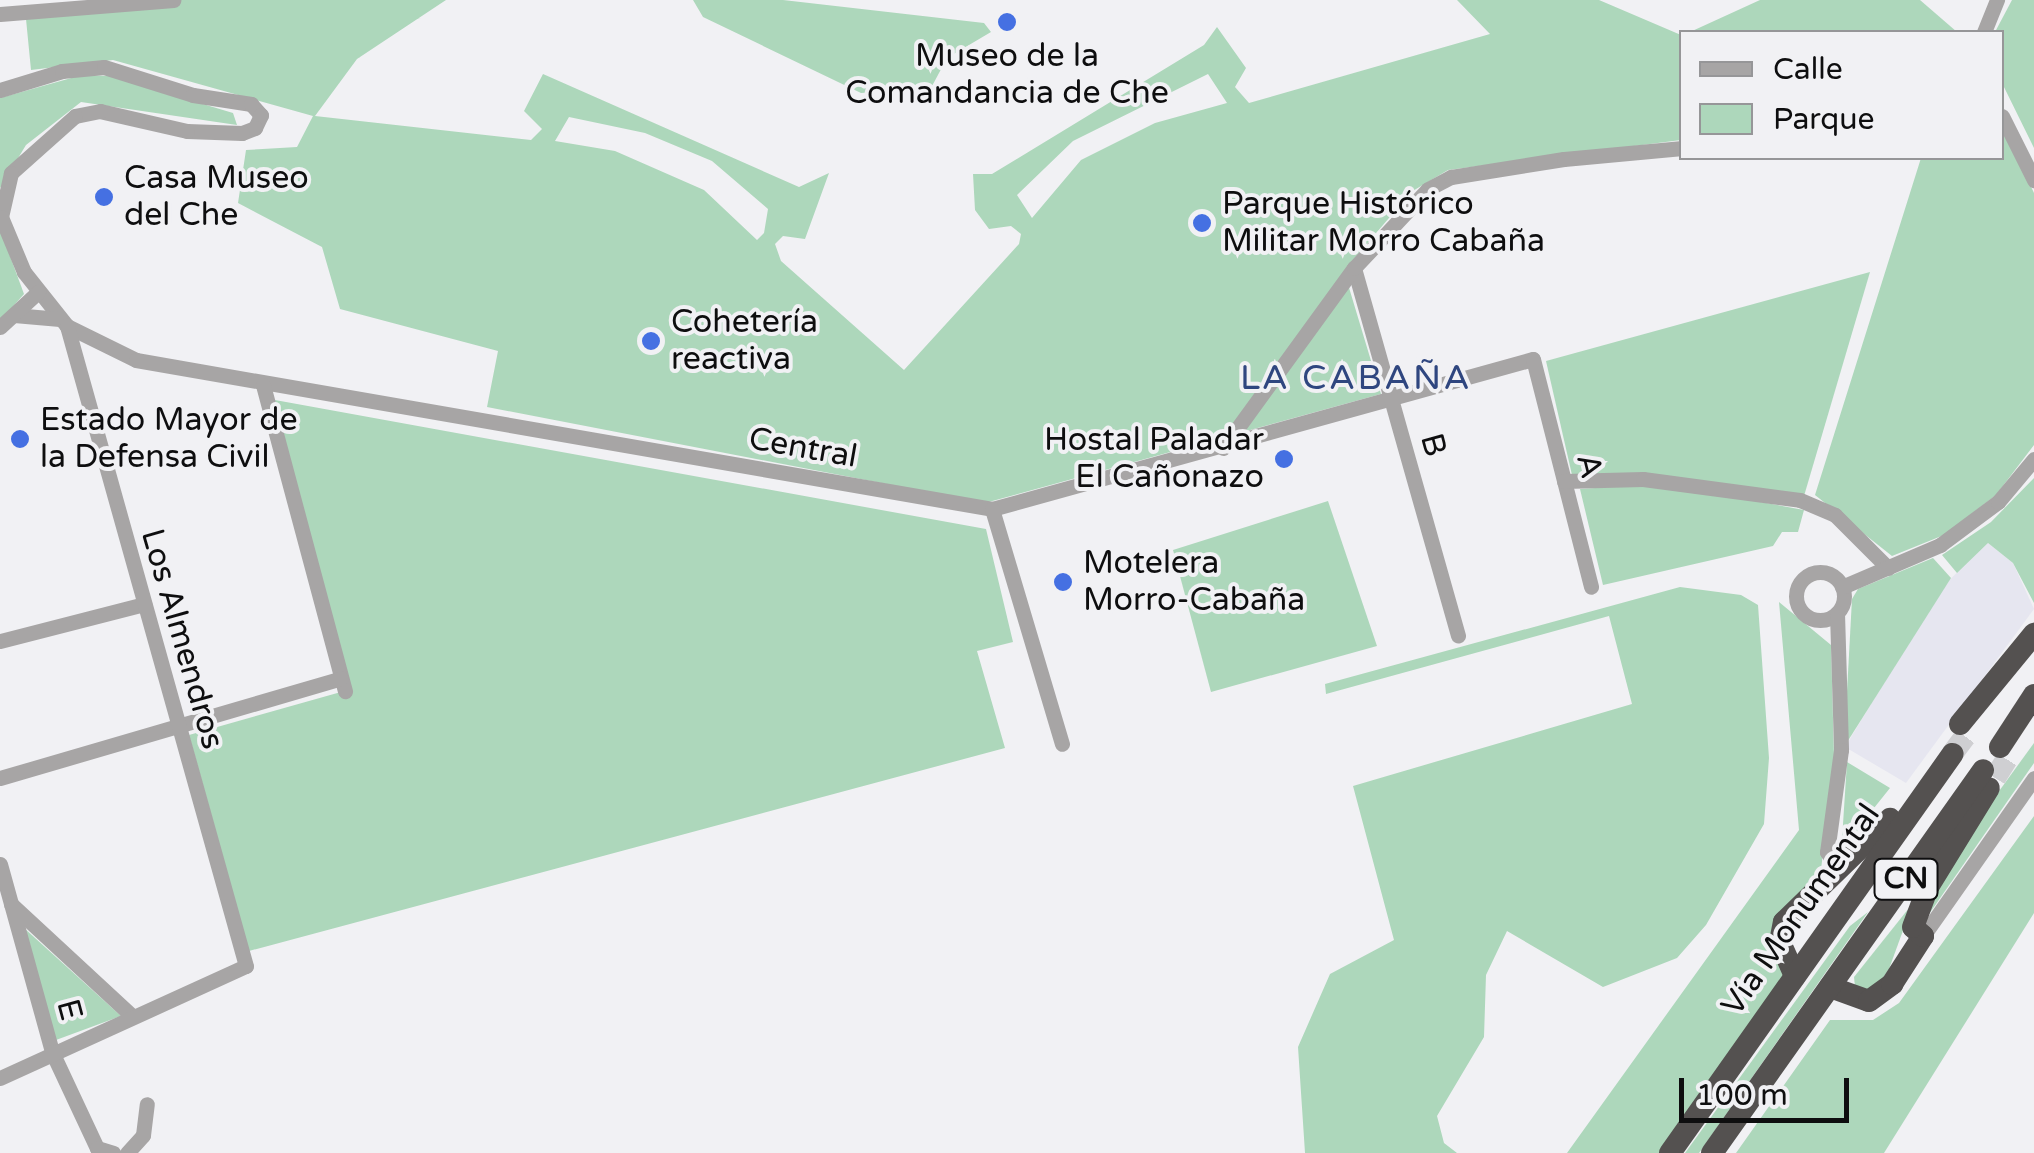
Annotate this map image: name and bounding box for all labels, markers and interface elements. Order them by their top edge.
marker: Museo de la Comandancia de Che [996,11,1018,33]
legend [1679,30,2004,160]
place label: Museo de la Comandancia de Che [845,38,1169,113]
text: Calle [1773,51,1843,88]
text: Parque [1773,101,1874,138]
place label: Casa Museo del Che [124,160,309,235]
marker: Casa Museo del Che [93,186,115,208]
place label: Parque Histórico Militar Morro Cabaña [1222,186,1545,261]
marker: Parque Histórico Militar Morro Cabaña [1191,212,1213,234]
place label: Cohetería reactiva [671,304,818,379]
marker: Cohetería reactiva [640,330,662,352]
district label: LA CABAÑA [1240,357,1472,399]
place label: Estado Mayor de la Defensa Civil [40,402,298,477]
street label: Central [746,420,860,476]
place label: Hostal Paladar El Cañonazo [1044,422,1264,497]
marker: Estado Mayor de la Defensa Civil [9,428,31,450]
street label: B [1412,429,1454,461]
marker: Hostal Paladar El Cañonazo [1273,448,1295,470]
street label: A [1567,450,1611,482]
street label: Los Almendros [132,525,232,753]
place label: Motelera Morro-Cabaña [1083,545,1305,620]
marker: Motelera Morro-Cabaña [1052,571,1074,593]
street label: Vía Monumental [1714,797,1888,1023]
road number: CN [1874,854,1938,904]
street label: E [48,995,90,1025]
scale bar [1684,1058,1854,1120]
text: 100 m [1696,1077,1788,1114]

